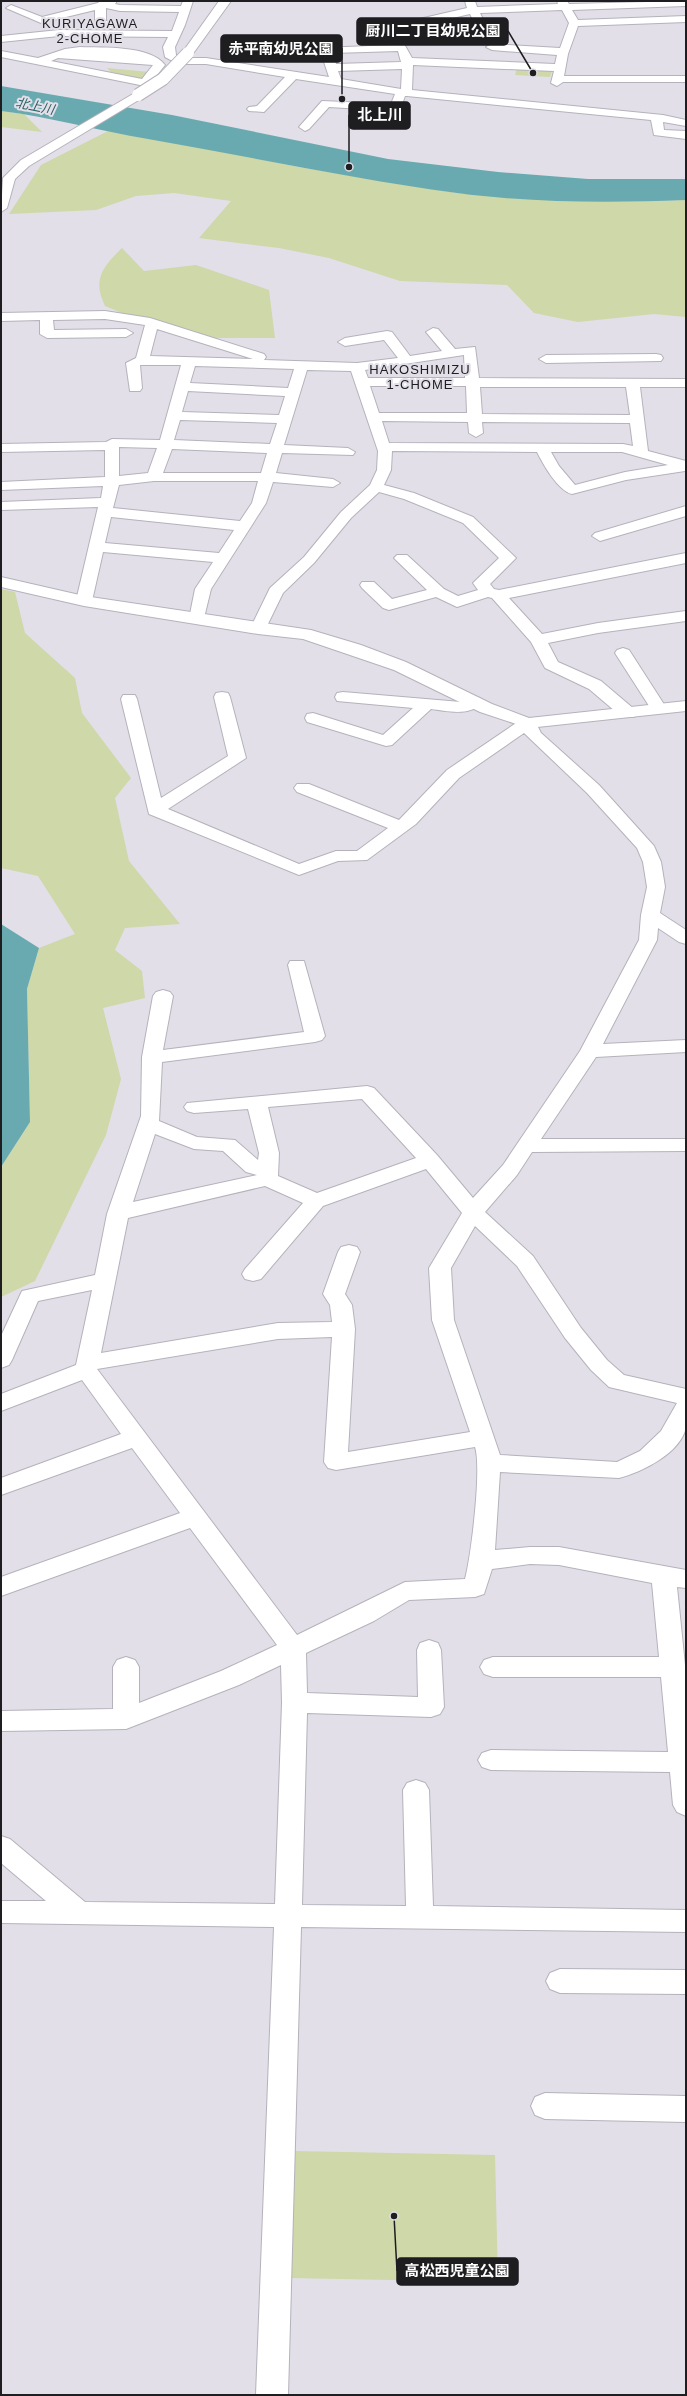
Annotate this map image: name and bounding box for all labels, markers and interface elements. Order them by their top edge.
district label: KURIYAGAWA 2-CHOME [42,16,138,46]
callout: 厨川二丁目幼児公園 [357,18,508,45]
text: 厨川二丁目幼児公園 [365,22,501,39]
callout: 赤平南幼児公園 [221,35,342,62]
text: 赤平南幼児公園 [228,40,334,57]
water label: 北上川 [14,95,58,117]
callout: 北上川 [349,102,410,129]
text: 北上川 [357,106,403,123]
district label: HAKOSHIMIZU 1-CHOME [369,362,471,392]
callout: 高松西児童公園 [397,2258,518,2285]
text: 高松西児童公園 [404,2262,510,2279]

